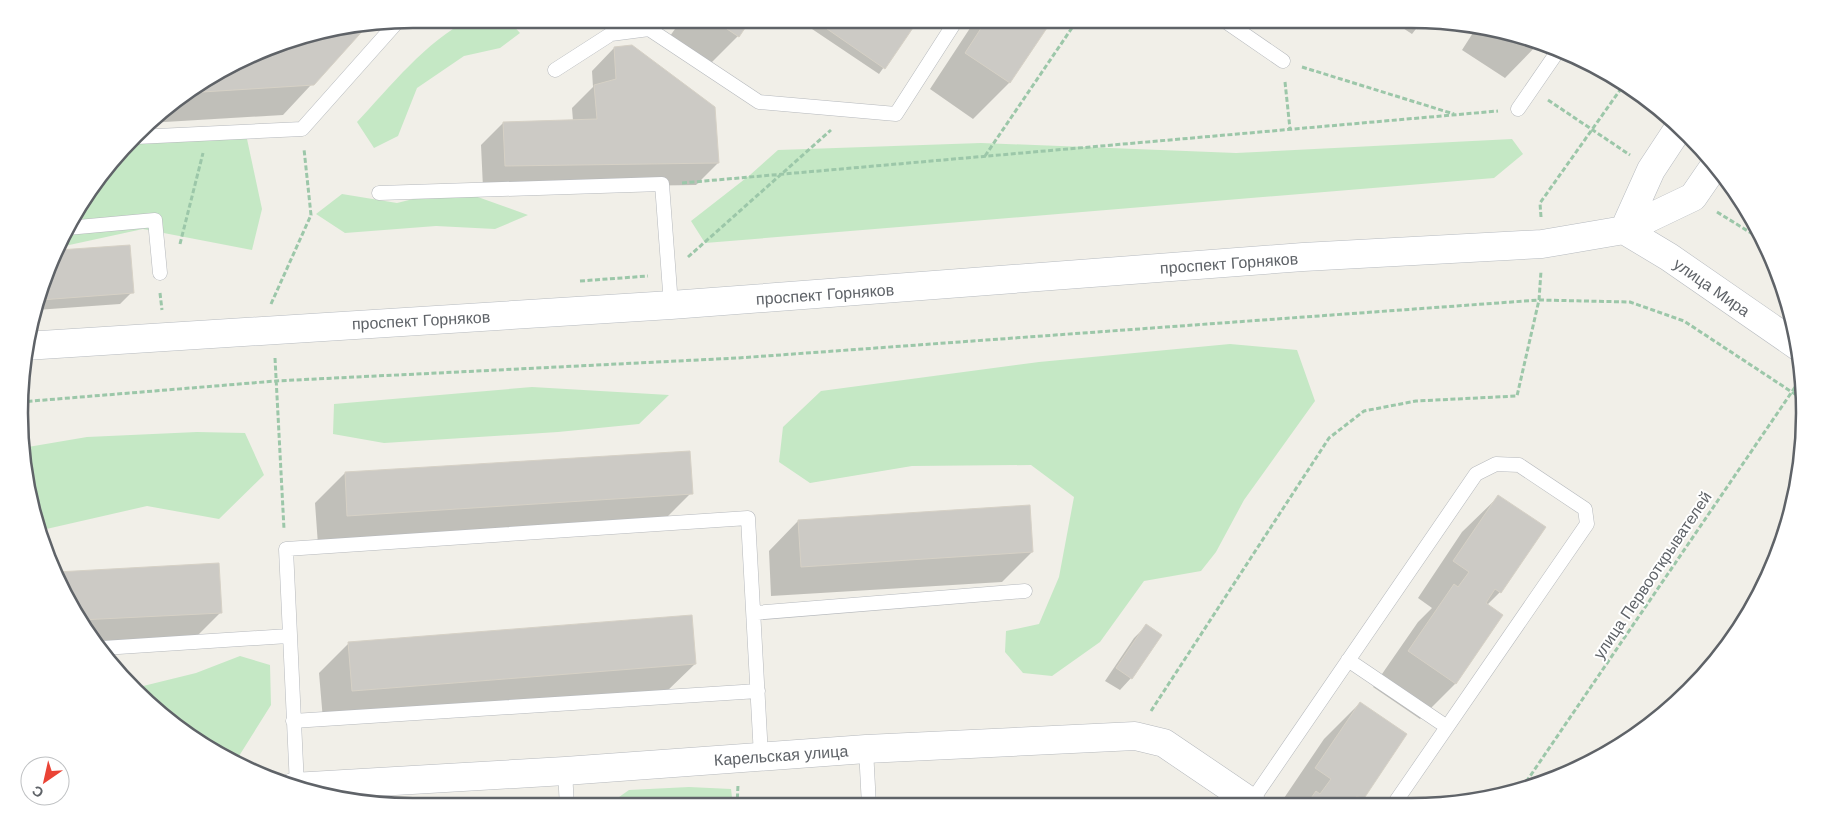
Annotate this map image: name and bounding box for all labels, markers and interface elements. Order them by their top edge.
street label: проспект Горняков [1159,250,1299,277]
street label: улица Мира [1671,255,1753,320]
street label: проспект Горняков [755,281,895,308]
street label: проспект Горняков [351,308,491,333]
street label: улица Первооткрывателей [1590,489,1715,662]
street label: Карельская улица [713,742,849,769]
north arrow [20,756,70,806]
text: С [29,782,46,801]

